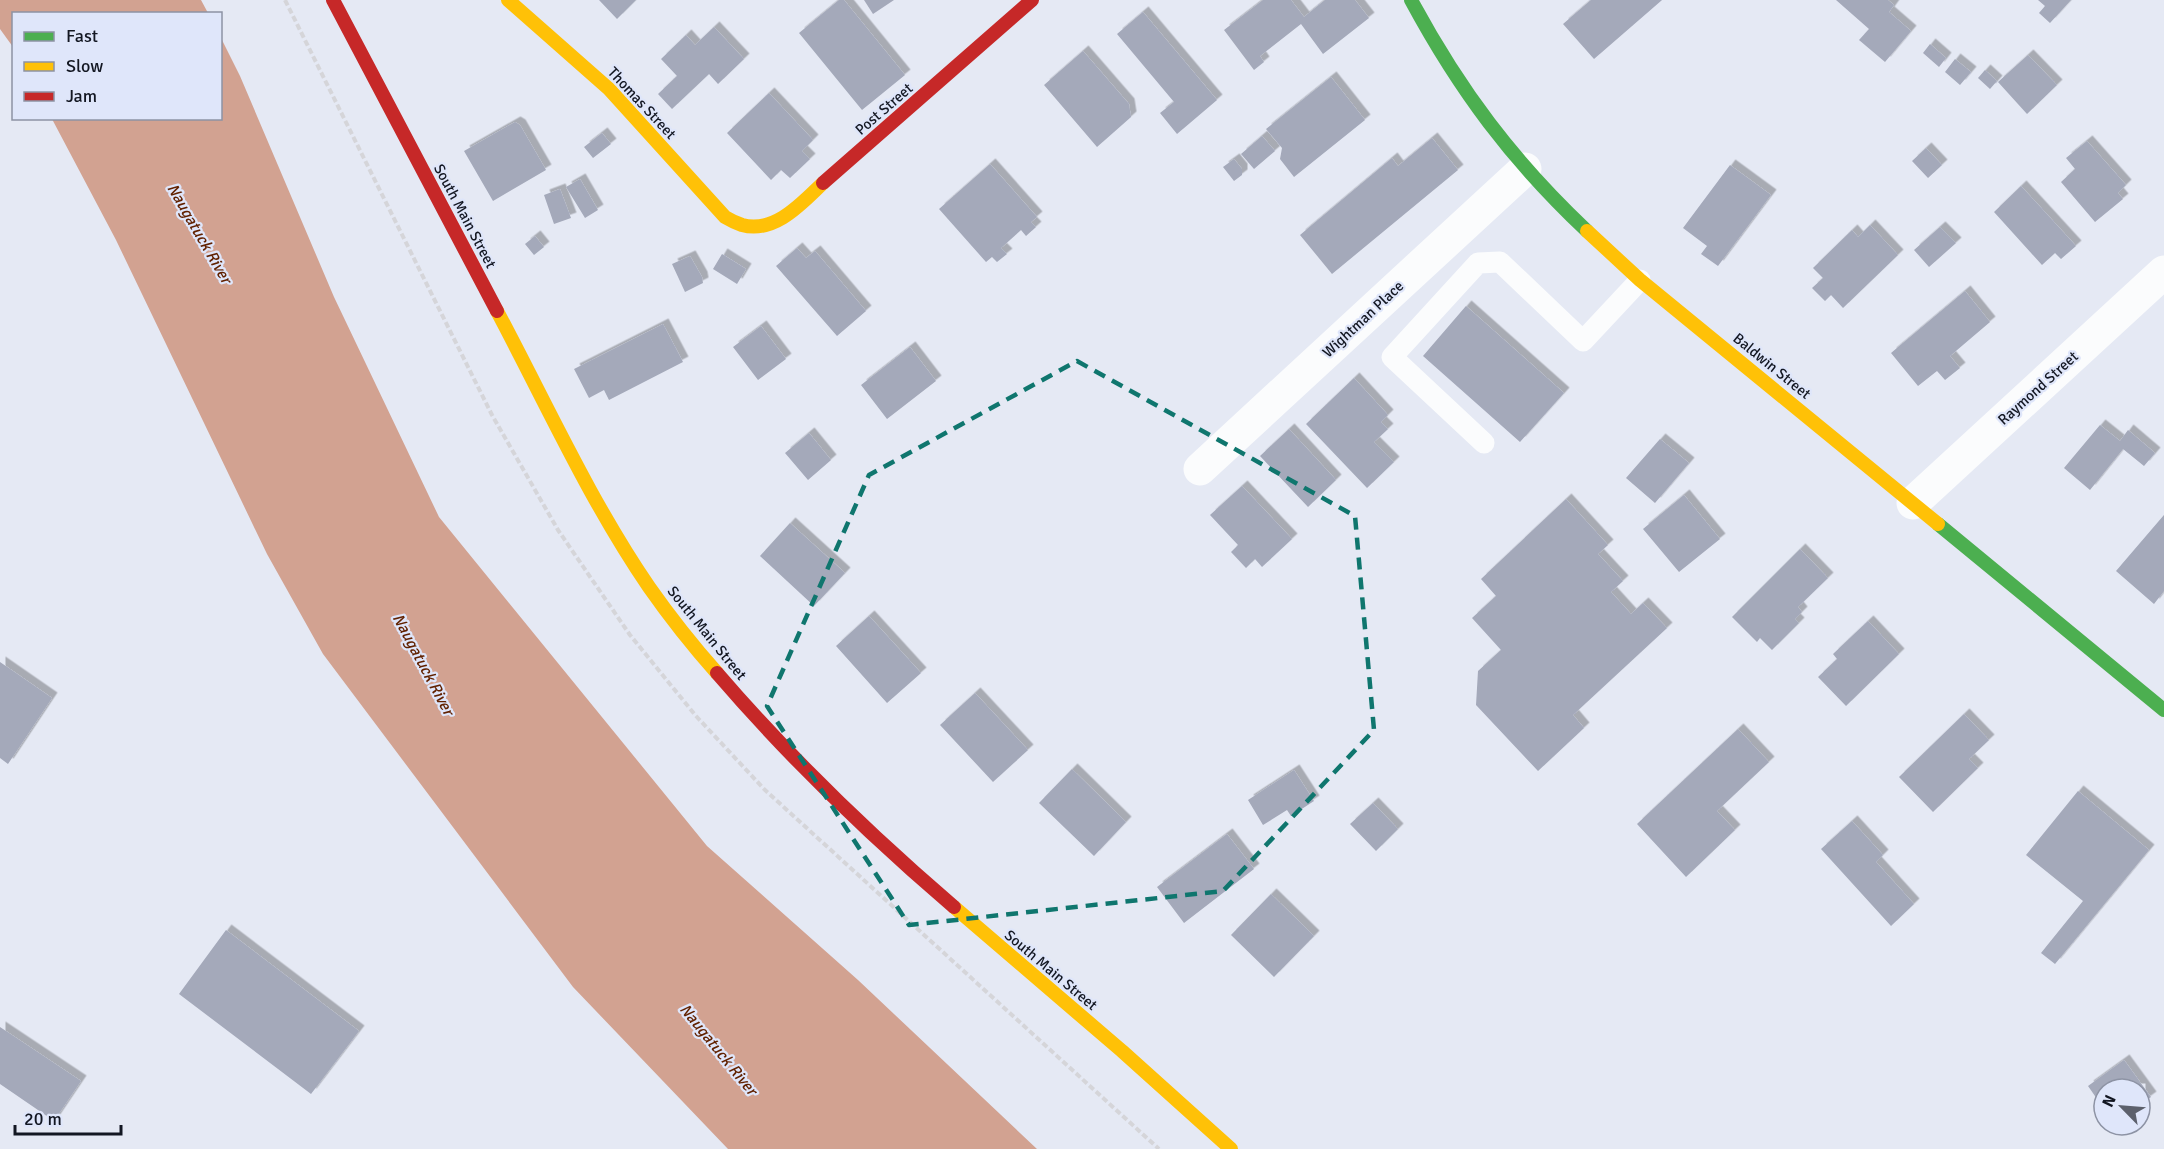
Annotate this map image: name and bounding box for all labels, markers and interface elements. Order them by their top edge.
legend [12,12,222,120]
text: Fast [66,25,98,47]
text: Slow [66,55,103,77]
street label: Thomas Street [604,63,680,143]
street label: Post Street [852,79,916,139]
text: Jam [66,85,97,107]
street label: South Main Street [430,161,500,271]
water label: Naugatuck River [162,180,237,289]
street label: Wightman Place [1319,277,1407,361]
street label: Baldwin Street [1730,329,1814,403]
street label: Raymond Street [1994,347,2082,429]
street label: South Main Street [664,582,750,684]
water label: Naugatuck River [388,610,459,721]
street label: South Main Street [1001,926,1101,1014]
water label: Naugatuck River [675,1000,763,1101]
north arrow [2092,1077,2152,1137]
text: N [2098,1092,2121,1110]
scale bar [15,1098,122,1136]
text: 20 m [24,1108,62,1130]

